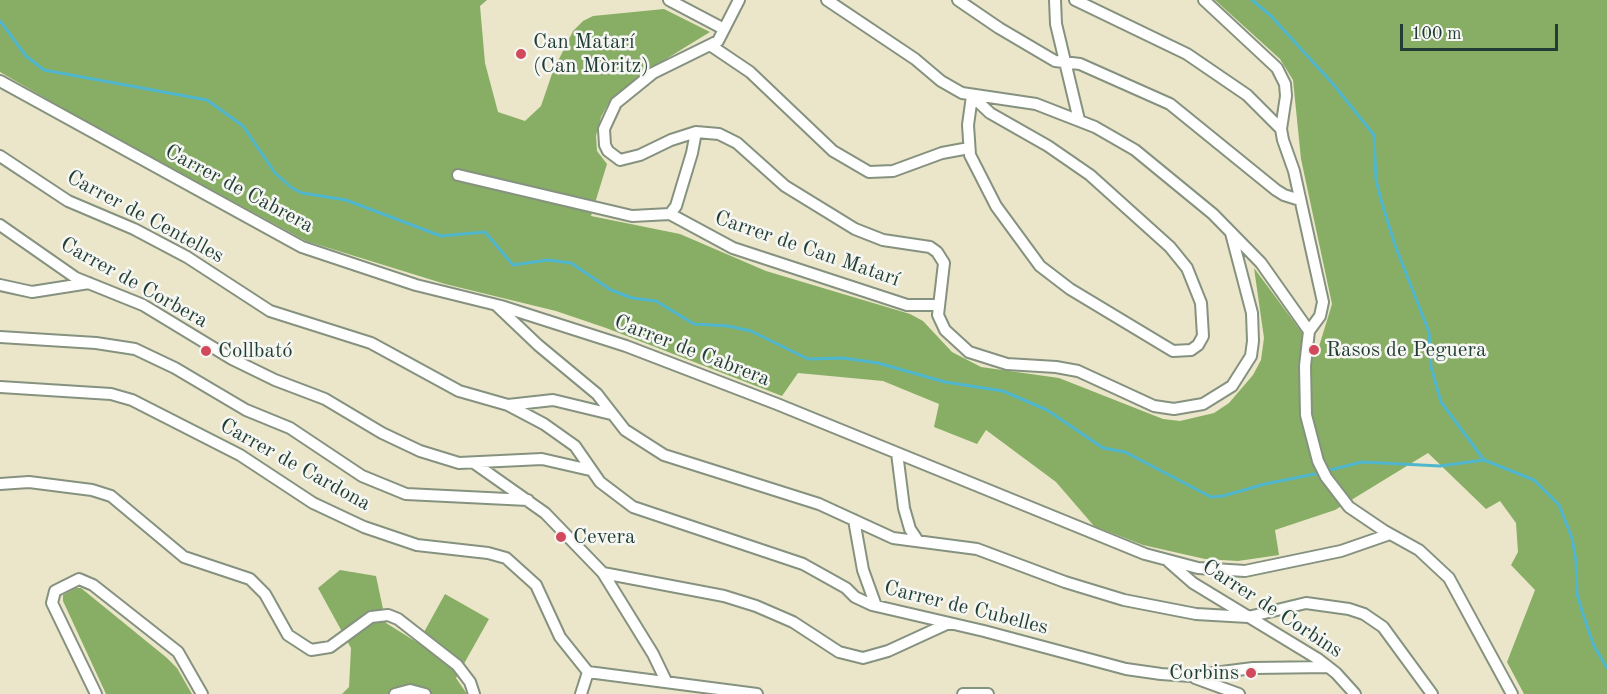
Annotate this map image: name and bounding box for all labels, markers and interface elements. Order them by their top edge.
scale bar [1403,12,1560,50]
text: 100 m [1411,25,1462,43]
place label: Can Matarí (Can Mòritz) [533,29,649,79]
marker: Can Matarí (Can Mòritz) [514,47,528,61]
street label: Carrer de Cabrera [160,139,318,239]
street label: Carrer de Centelles [62,165,228,269]
street label: Carrer de Can Matarí [711,206,903,292]
street label: Carrer de Corbera [56,232,212,334]
street label: Carrer de Cabrera [611,310,773,392]
place label: Rasos de Peguera [1326,337,1486,363]
place label: Collbató [218,338,293,364]
marker: Rasos de Peguera [1307,343,1321,357]
marker: Collbató [199,344,213,358]
street label: Carrer de Cardona [215,413,375,517]
place label: Cevera [573,524,635,550]
marker: Cevera [554,530,568,544]
street label: Carrer de Corbins [1197,554,1347,664]
street label: Carrer de Cubelles [881,575,1051,641]
place label: Corbins [1169,660,1239,686]
marker: Corbins [1244,666,1258,680]

